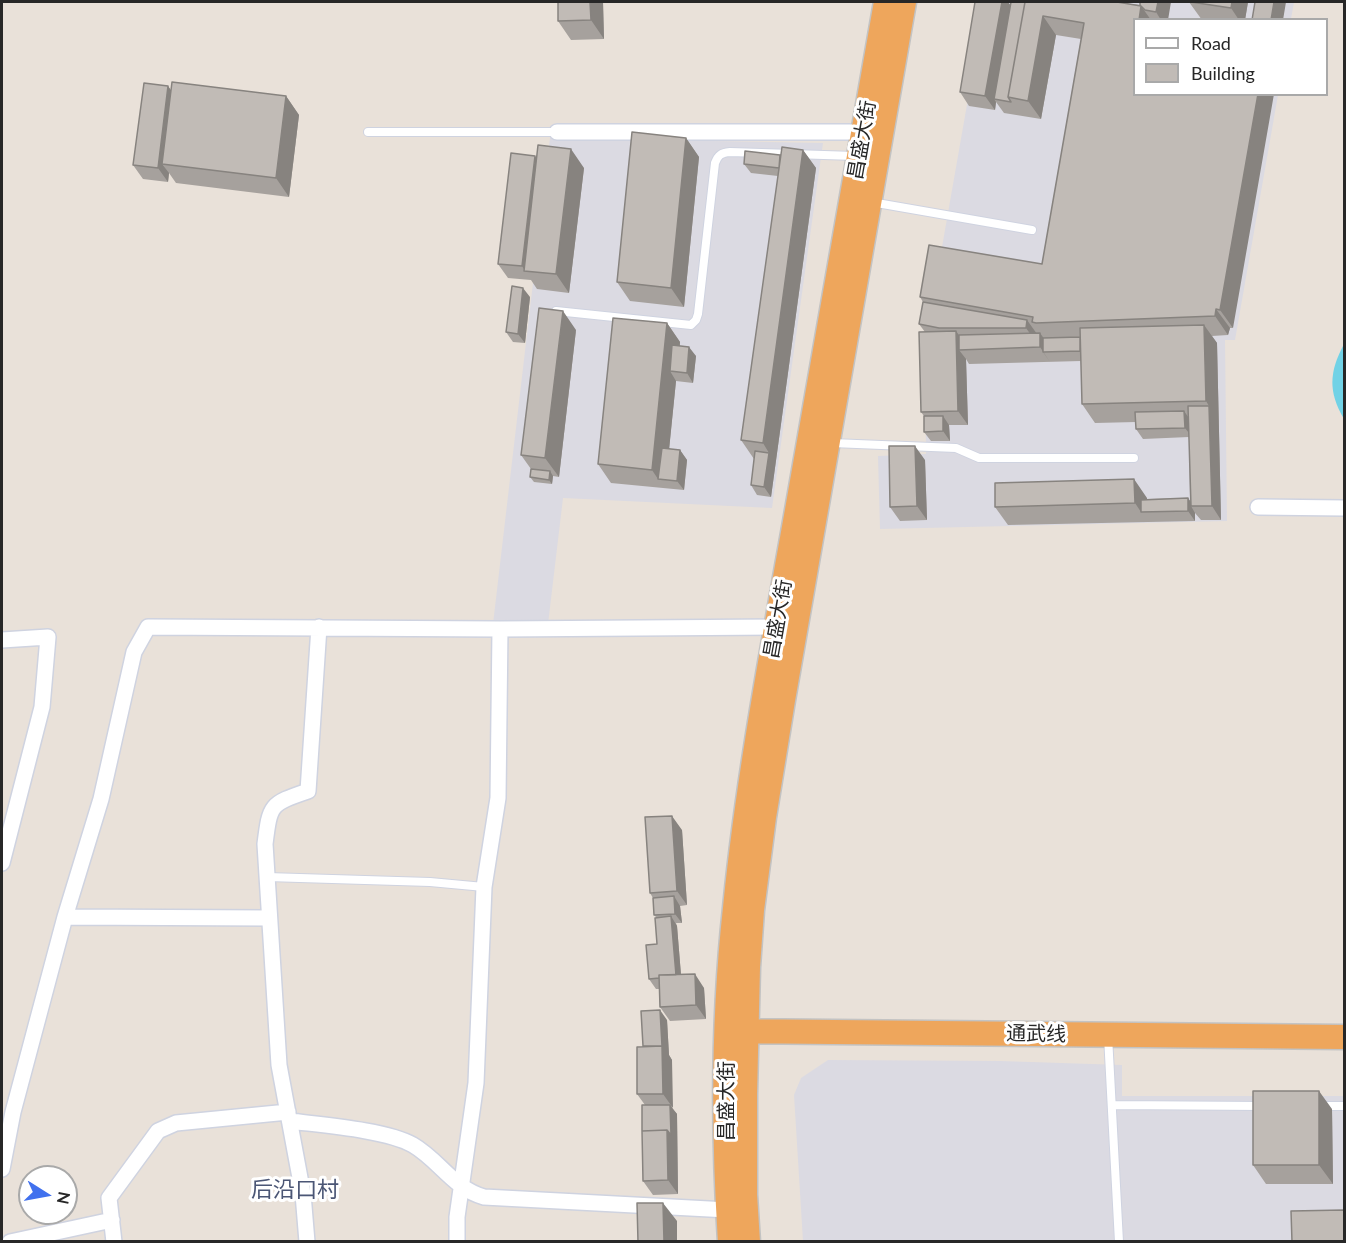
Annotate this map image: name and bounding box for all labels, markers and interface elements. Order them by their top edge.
legend [1133,18,1328,96]
text: Road [1191,32,1231,54]
text: Building [1191,62,1255,84]
street label: 昌盛大街 [843,99,881,181]
street label: 昌盛大街 [759,578,797,660]
street label: 通武线 [1006,1021,1066,1047]
street label: 昌盛大街 [715,1061,739,1141]
north arrow [18,1165,78,1225]
district label: 后沿口村 [251,1177,339,1203]
text: N [54,1190,75,1206]

